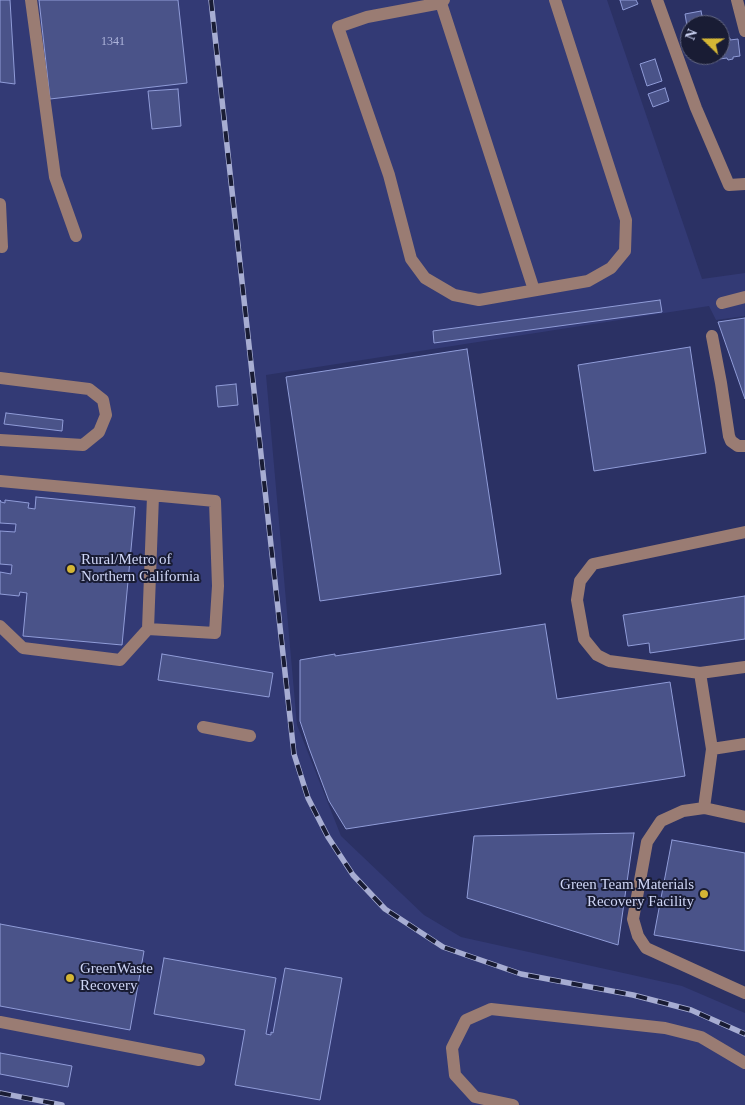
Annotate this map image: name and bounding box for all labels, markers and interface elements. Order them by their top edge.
north arrow [680,15,730,65]
text: N [683,27,700,42]
house number: 1341 [101,35,125,49]
place label: Rural/Metro of Northern California [81,551,200,586]
marker: Rural/Metro of Northern California [65,563,77,575]
place label: Green Team Materials Recovery Facility [560,876,694,911]
marker: Green Team Materials Recovery Facility [698,888,710,900]
place label: GreenWaste Recovery [80,960,153,995]
marker: GreenWaste Recovery [64,972,76,984]

